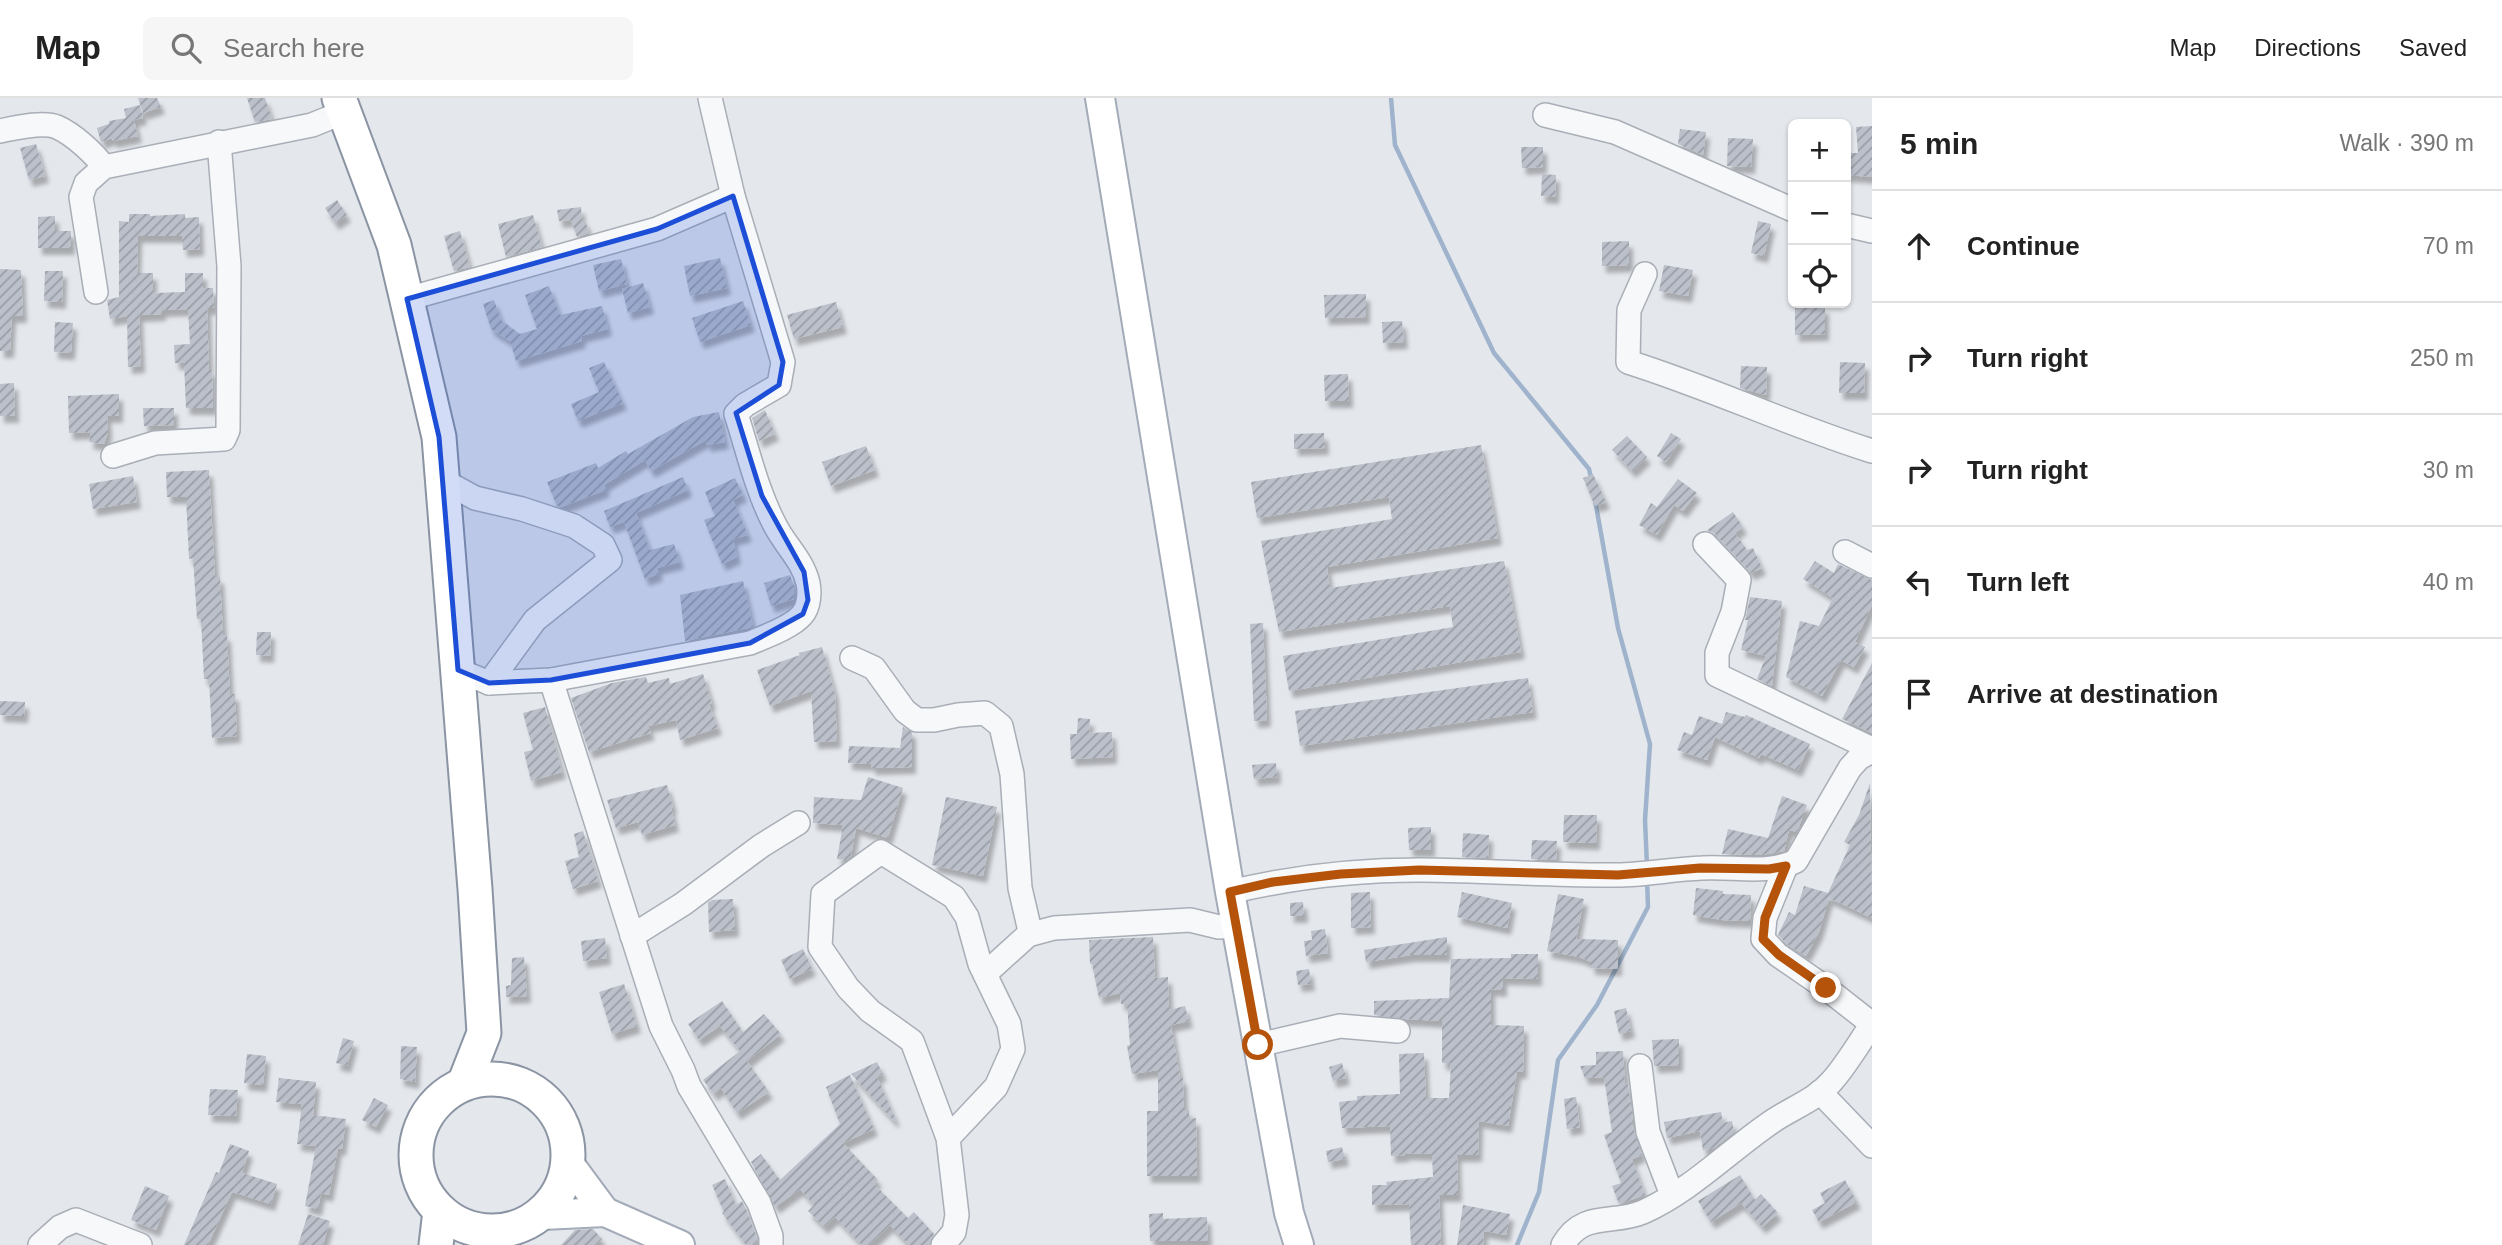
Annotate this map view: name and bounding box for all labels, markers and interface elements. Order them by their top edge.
search box [143,17,633,80]
text: Map [35,29,101,66]
icon: search [167,29,205,67]
text: Search here [223,33,365,63]
text: Map [2170,34,2216,61]
text: Directions [2254,34,2361,61]
text: Saved [2399,34,2467,61]
map controls [1788,119,1851,308]
button: + [1788,119,1851,182]
text: 5 min [1900,127,1978,160]
text: Walk · 390 m [2339,130,2474,156]
button: − [1788,182,1851,245]
icon: ahead [1900,227,1938,265]
text: Continue [1967,231,2080,261]
text: 70 m [2423,233,2474,259]
button: locate [1788,245,1851,308]
icon: right [1900,339,1938,377]
text: Turn right [1967,343,2088,373]
text: 250 m [2410,345,2474,371]
icon: right [1900,451,1938,489]
text: Turn right [1967,455,2088,485]
text: 30 m [2423,457,2474,483]
icon: left [1900,563,1938,601]
text: Turn left [1967,567,2069,597]
text: 40 m [2423,569,2474,595]
icon: arrive [1900,675,1938,713]
text: Arrive at destination [1967,679,2218,709]
route end [1810,972,1841,1003]
route start [1242,1029,1273,1060]

